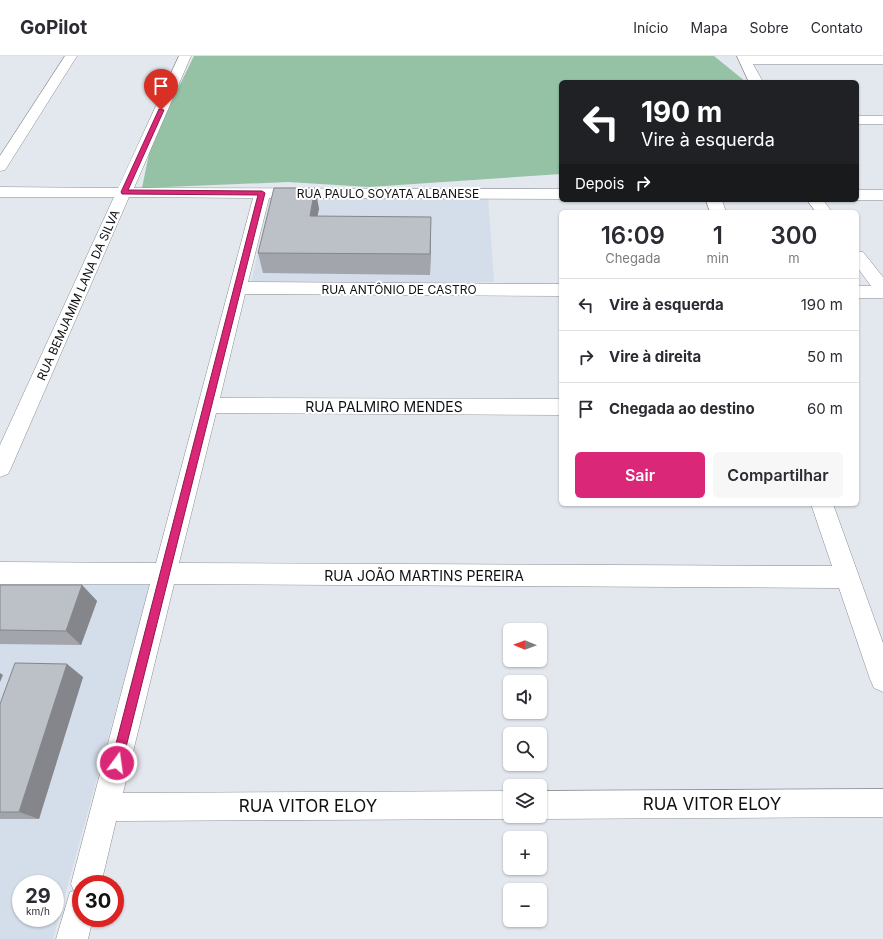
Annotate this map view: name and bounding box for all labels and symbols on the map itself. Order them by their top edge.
pin [144,69,178,110]
street label: RUA PAULO SOYATA ALBANESE [297,186,479,201]
street label: RUA BEMJAMIM LANA DA SILVA [33,207,123,383]
street label: RUA ANTÔNIO DE CASTRO [321,282,477,297]
street label: RUA PALMIRO MENDES [305,398,463,415]
street label: RUA JOÃO MARTINS PEREIRA [324,567,524,584]
north arrow [503,623,547,667]
position arrow [96,742,138,784]
street label: RUA VITOR ELOY [643,794,782,814]
street label: RUA VITOR ELOY [239,796,378,816]
speed limit sign: 30 [72,875,124,927]

